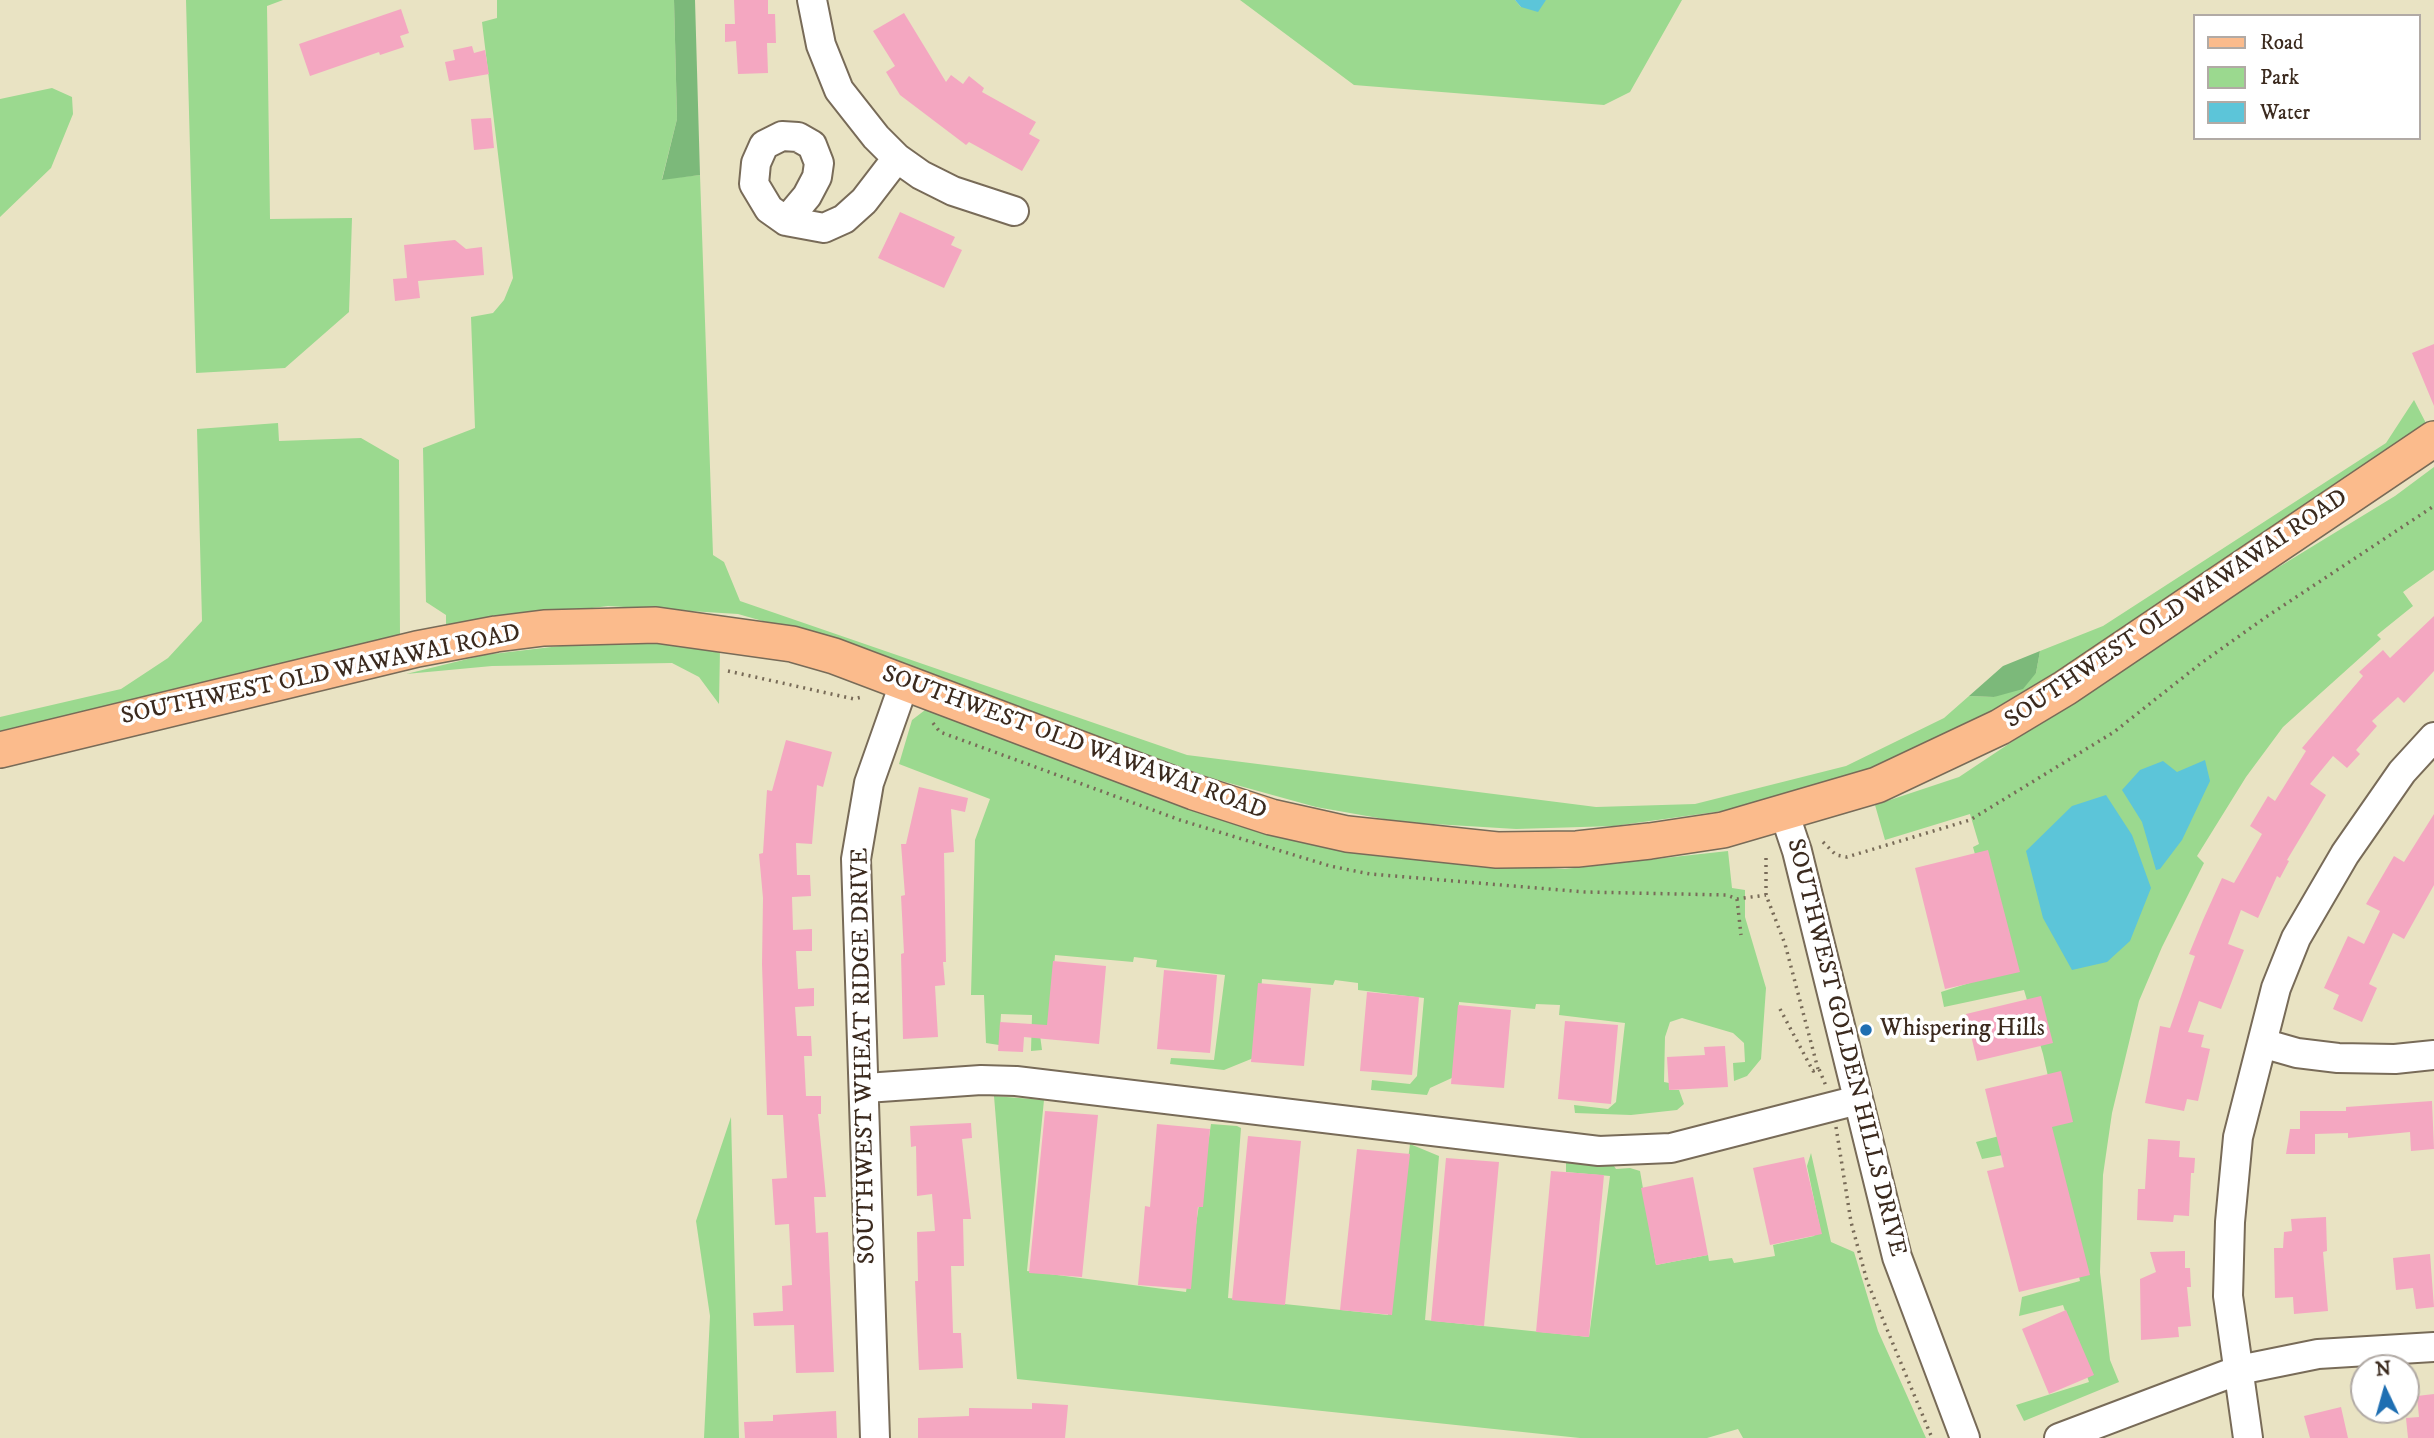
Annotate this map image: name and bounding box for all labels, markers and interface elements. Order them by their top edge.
legend [2192,14,2420,140]
text: Road [2260,30,2304,56]
text: Park [2260,65,2299,91]
text: Water [2260,100,2310,126]
street label: SOUTHWEST OLD WAWAWAI ROAD [2000,484,2354,736]
street label: SOUTHWEST OLD WAWAWAI ROAD [119,620,523,732]
street label: SOUTHWEST OLD WAWAWAI ROAD [878,661,1270,827]
street label: SOUTHWEST GOLDEN HILLS DRIVE [1779,836,1911,1260]
street label: SOUTHWEST WHEAT RIDGE DRIVE [847,847,883,1265]
place label: Whispering Hills [1880,1016,2045,1044]
marker: Whispering Hills [1858,1022,1874,1038]
north arrow [2350,1354,2420,1424]
text: N [2375,1357,2392,1382]

